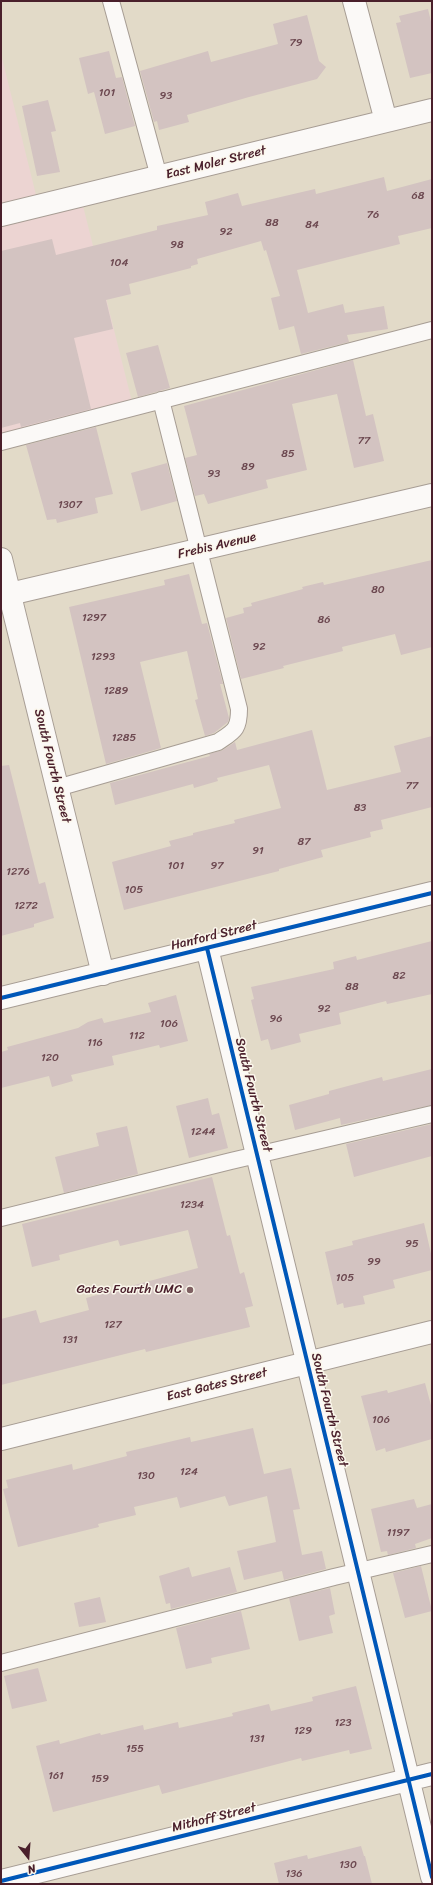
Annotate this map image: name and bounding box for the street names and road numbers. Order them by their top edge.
street label: East Moler Street [164,143,268,183]
street label: Frebis Avenue [176,529,258,563]
street label: South Fourth Street [30,707,74,825]
street label: Hanford Street [169,918,259,954]
street label: South Fourth Street [231,1036,275,1154]
street label: South Fourth Street [307,1351,351,1469]
street label: East Gates Street [165,1365,269,1405]
street label: Mithoff Street [170,1800,258,1836]

